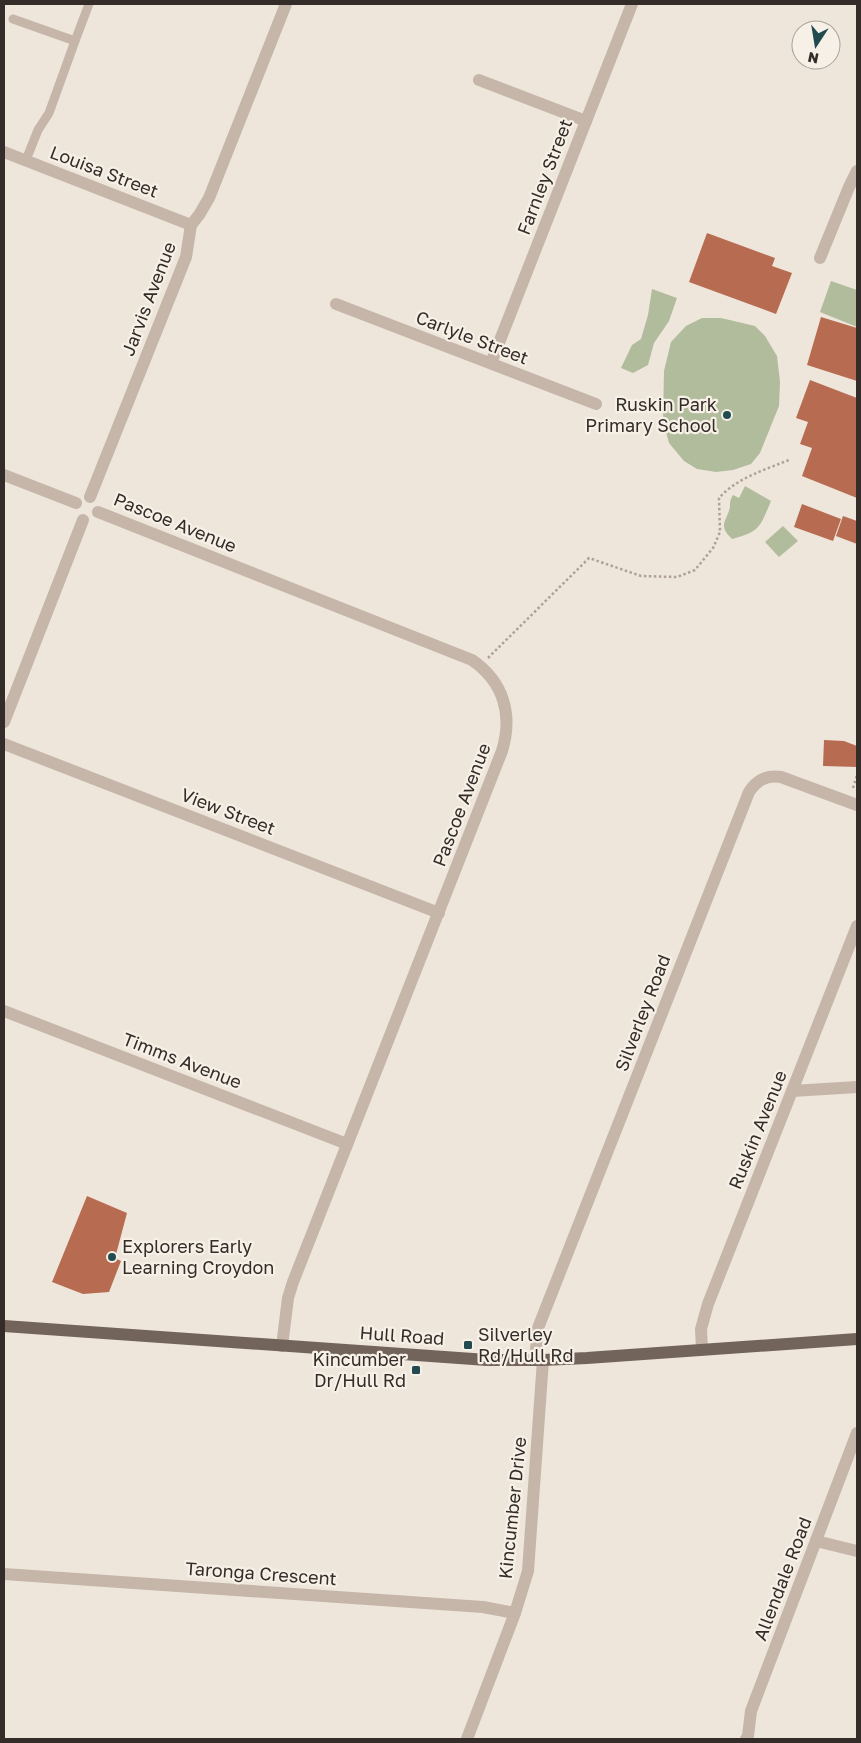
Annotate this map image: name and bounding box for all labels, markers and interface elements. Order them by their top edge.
north arrow [791,20,841,70]
text: N [806,49,820,68]
street label: Farnley Street [512,116,576,238]
street label: Louisa Street [47,140,162,202]
street label: Jarvis Avenue [116,239,180,359]
street label: Carlyle Street [413,306,532,369]
place label: Ruskin Park Primary School [585,393,717,436]
marker: Ruskin Park Primary School [721,409,733,421]
street label: Pascoe Avenue [111,487,240,557]
street label: Pascoe Avenue [427,740,495,869]
street label: View Street [178,783,279,839]
street label: Silverley Road [610,951,674,1074]
street label: Timms Avenue [120,1027,245,1093]
street label: Ruskin Avenue [723,1067,791,1192]
place label: Explorers Early Learning Croydon [122,1235,274,1278]
marker: Explorers Early Learning Croydon [106,1251,118,1263]
street label: Hull Road [359,1321,445,1349]
place label: Silverley Rd/Hull Rd [478,1323,574,1366]
marker: Silverley Rd/Hull Rd [462,1339,474,1351]
place label: Kincumber Dr/Hull Rd [313,1348,406,1391]
marker: Kincumber Dr/Hull Rd [410,1364,422,1376]
street label: Kincumber Drive [494,1436,530,1580]
street label: Allendale Road [748,1514,816,1643]
street label: Taronga Crescent [185,1557,337,1589]

